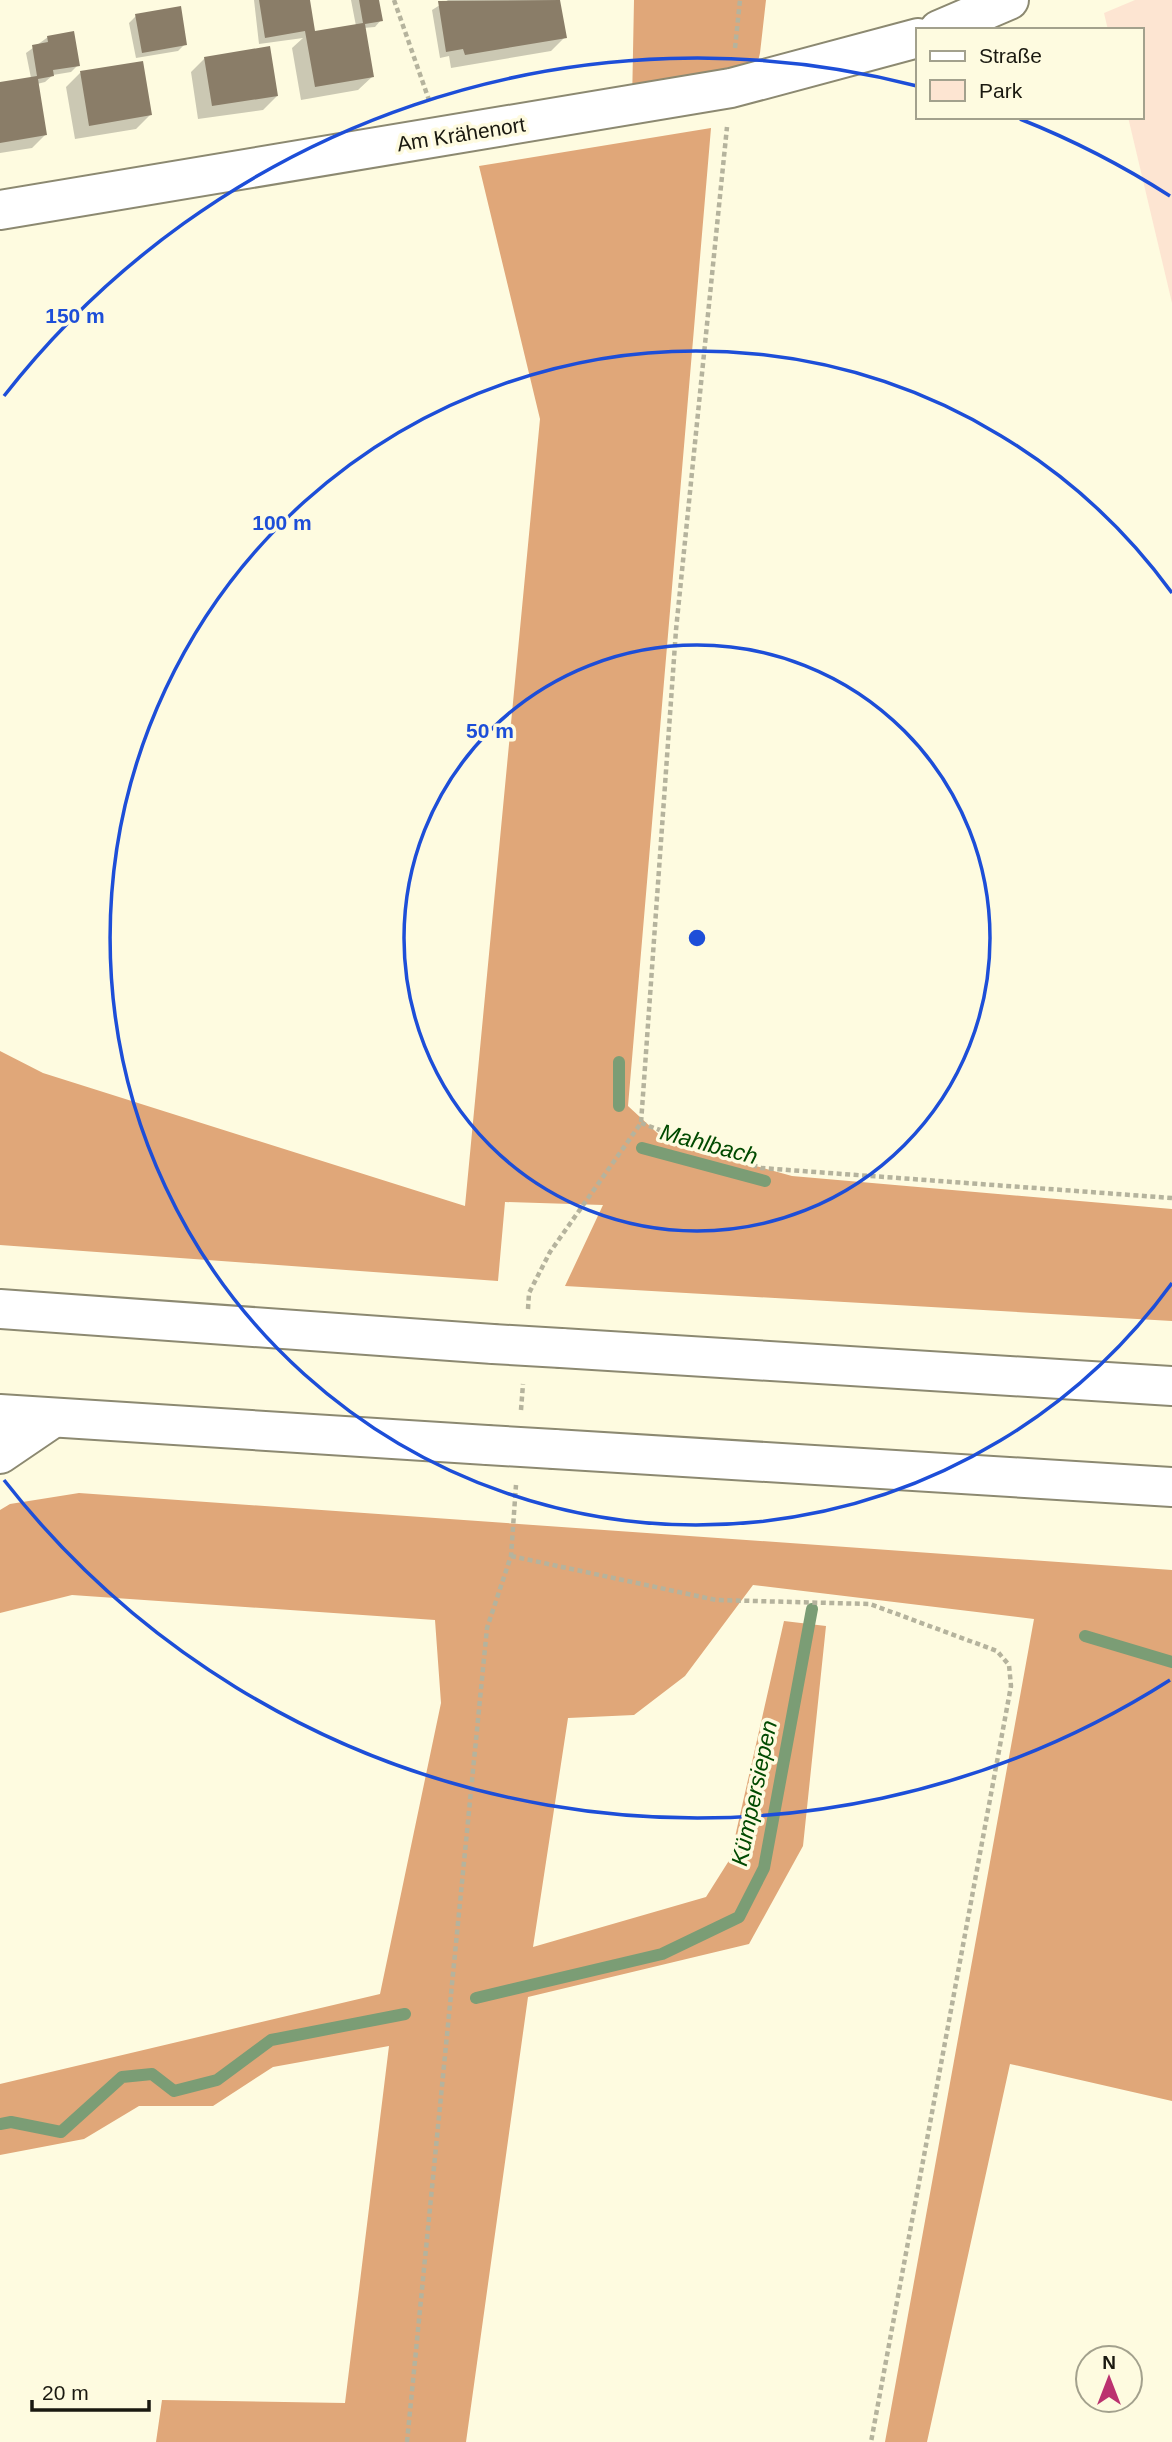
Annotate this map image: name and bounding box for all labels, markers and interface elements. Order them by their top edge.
legend [916,28,1144,119]
text: Straße [979,44,1042,67]
text: Park [979,79,1023,102]
street label: Am Krähenort [395,112,527,155]
text: 150 m [45,304,105,327]
text: 100 m [252,511,312,534]
text: 50 m [466,719,514,742]
centre of rings [685,926,709,950]
water label: Mahlbach [657,1119,761,1169]
water label: Kümpersiepen [726,1718,782,1868]
north arrow [1074,2344,1144,2414]
text: N [1102,2352,1116,2373]
scale bar [32,2368,149,2412]
text: 20 m [42,2381,89,2404]

